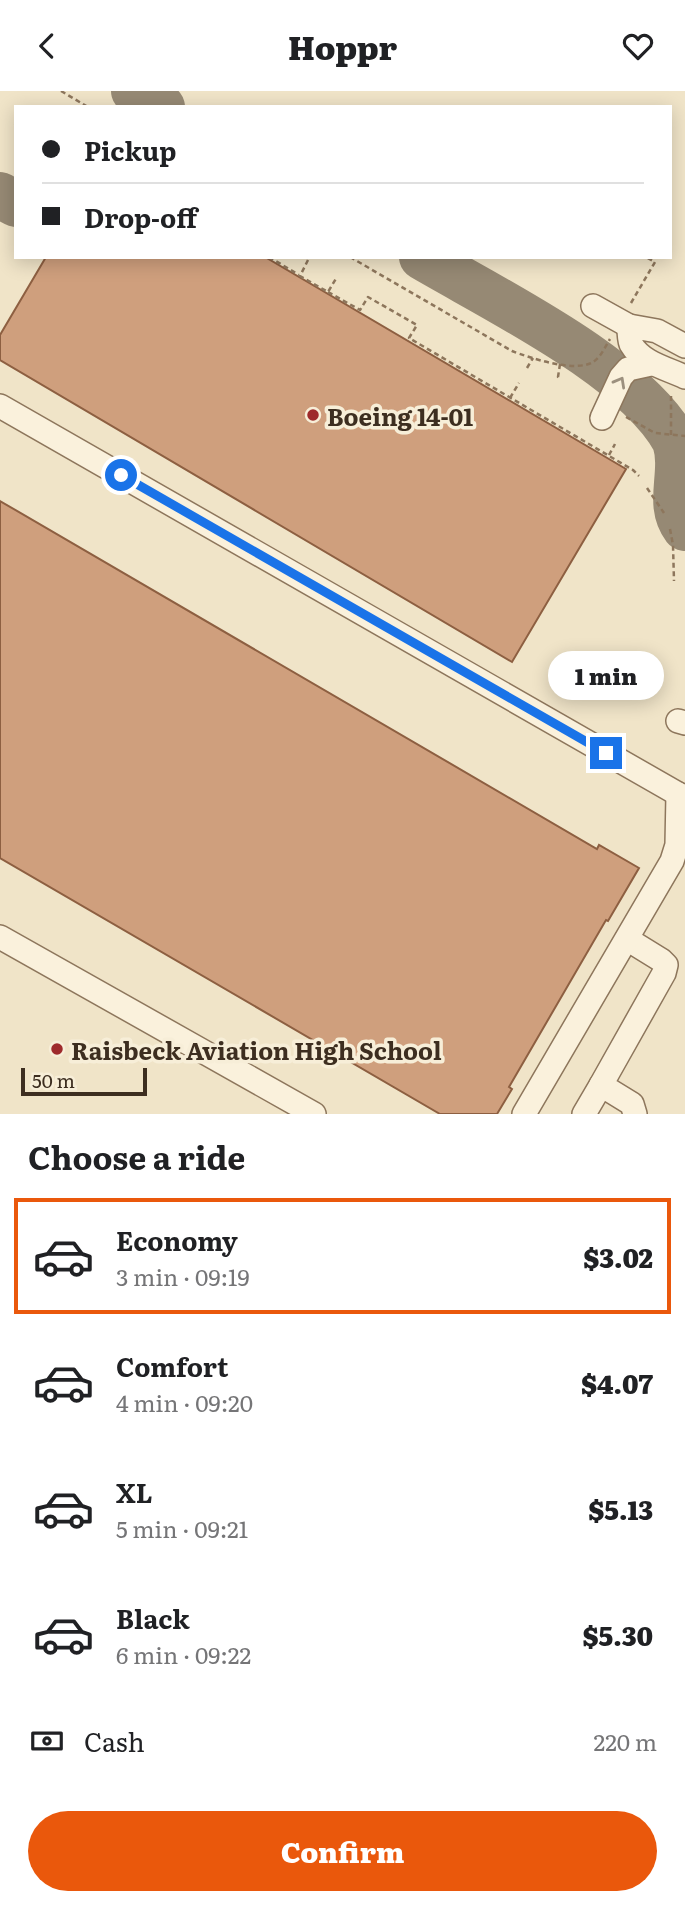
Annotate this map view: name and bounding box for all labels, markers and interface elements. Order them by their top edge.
text: Hoppr [288,22,397,70]
icon: back [28,27,66,65]
icon: heart [619,27,657,65]
text: Pickup [84,130,176,169]
text: Drop-off [84,197,197,236]
one-way arrow [611,377,625,390]
place label: Boeing 14-01 [327,398,473,433]
marker: Boeing 14-01 [305,407,321,423]
route start [105,459,137,491]
callout: 1 min [548,651,664,701]
text: 1 min [575,658,637,692]
route end [590,737,622,769]
place label: Raisbeck Aviation High School [71,1032,442,1067]
marker: Raisbeck Aviation High School [49,1041,65,1057]
scale bar [21,1065,147,1097]
text: 50 m [32,1066,75,1094]
text: Choose a ride [28,1132,245,1180]
text: Economy [116,1220,238,1259]
icon: car [32,1225,95,1288]
text: $3.02 [583,1237,653,1276]
text: 3 min · 09:19 [116,1259,250,1293]
text: Comfort [116,1346,228,1385]
icon: car [32,1351,95,1414]
text: $4.07 [581,1363,653,1402]
text: 4 min · 09:20 [116,1385,253,1419]
text: XL [116,1472,153,1511]
icon: car [32,1477,95,1540]
text: $5.13 [588,1489,653,1528]
text: 5 min · 09:21 [116,1511,248,1545]
text: Black [116,1598,190,1637]
icon: car [32,1603,95,1666]
text: $5.30 [582,1615,653,1654]
text: 6 min · 09:22 [116,1637,251,1671]
text: Cash [84,1721,145,1760]
icon: cash [28,1722,66,1760]
text: 220 m [593,1724,657,1758]
button: Confirm [28,1811,657,1891]

